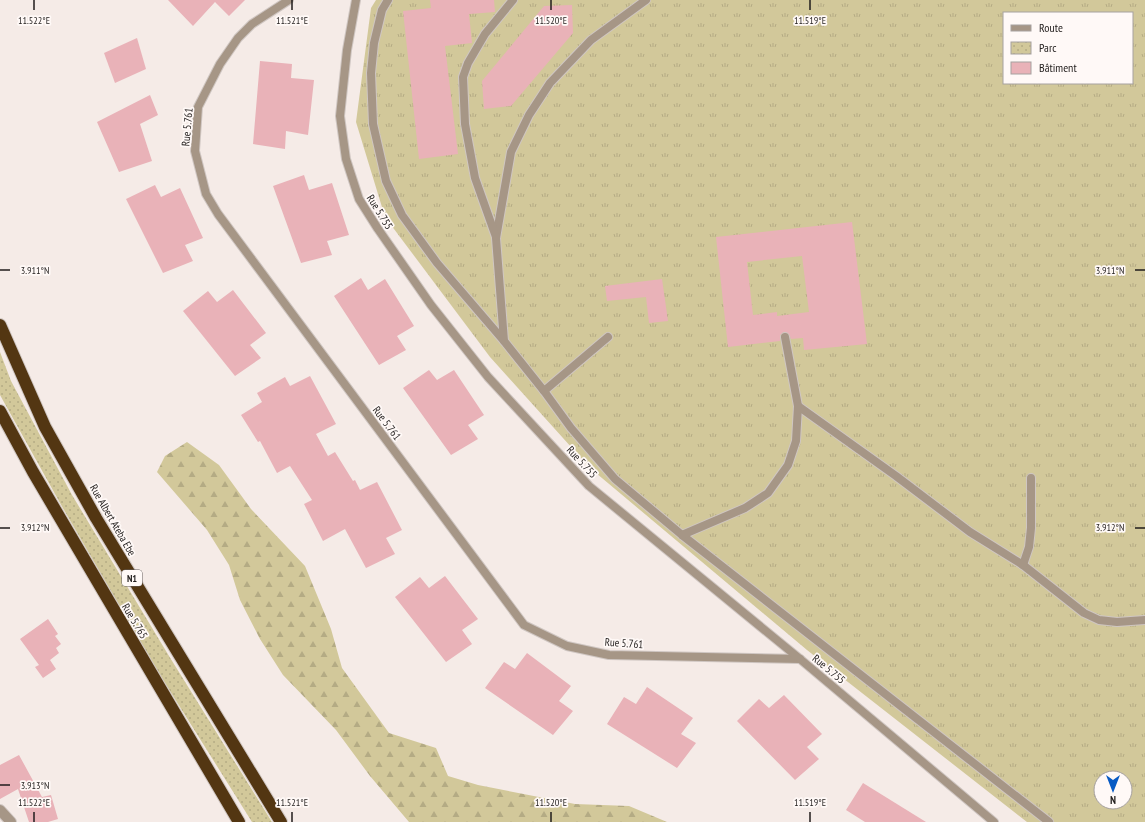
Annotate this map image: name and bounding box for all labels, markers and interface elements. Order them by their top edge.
legend [1003,12,1133,84]
text: 11.522°E [18,14,50,27]
text: 11.521°E [276,14,308,27]
text: 11.520°E [535,14,567,27]
text: 11.519°E [794,14,826,27]
text: Route [1039,20,1063,35]
text: Parc [1039,40,1057,55]
text: Bâtiment [1039,60,1077,75]
street label: Rue 5.761 [178,107,196,147]
street label: Rue 5.755 [364,192,396,232]
text: 3.911°N [21,264,49,277]
text: 3.911°N [1096,264,1124,277]
street label: Rue 5.761 [370,403,404,443]
street label: Rue 5.755 [564,443,600,481]
street label: Rue Albert Ateba Ebe [87,482,139,559]
text: 3.912°N [21,521,49,534]
text: 3.912°N [1096,521,1124,534]
road number: N1 [122,570,142,586]
street label: Rue 5.765 [119,601,151,641]
street label: Rue 5.761 [604,635,644,651]
street label: Rue 5.755 [810,651,848,687]
north arrow [1093,770,1133,810]
text: 3.913°N [21,779,49,792]
text: N [1110,793,1116,807]
text: 11.522°E [18,796,50,809]
text: 11.521°E [276,796,308,809]
text: 11.520°E [535,796,567,809]
text: 11.519°E [794,796,826,809]

